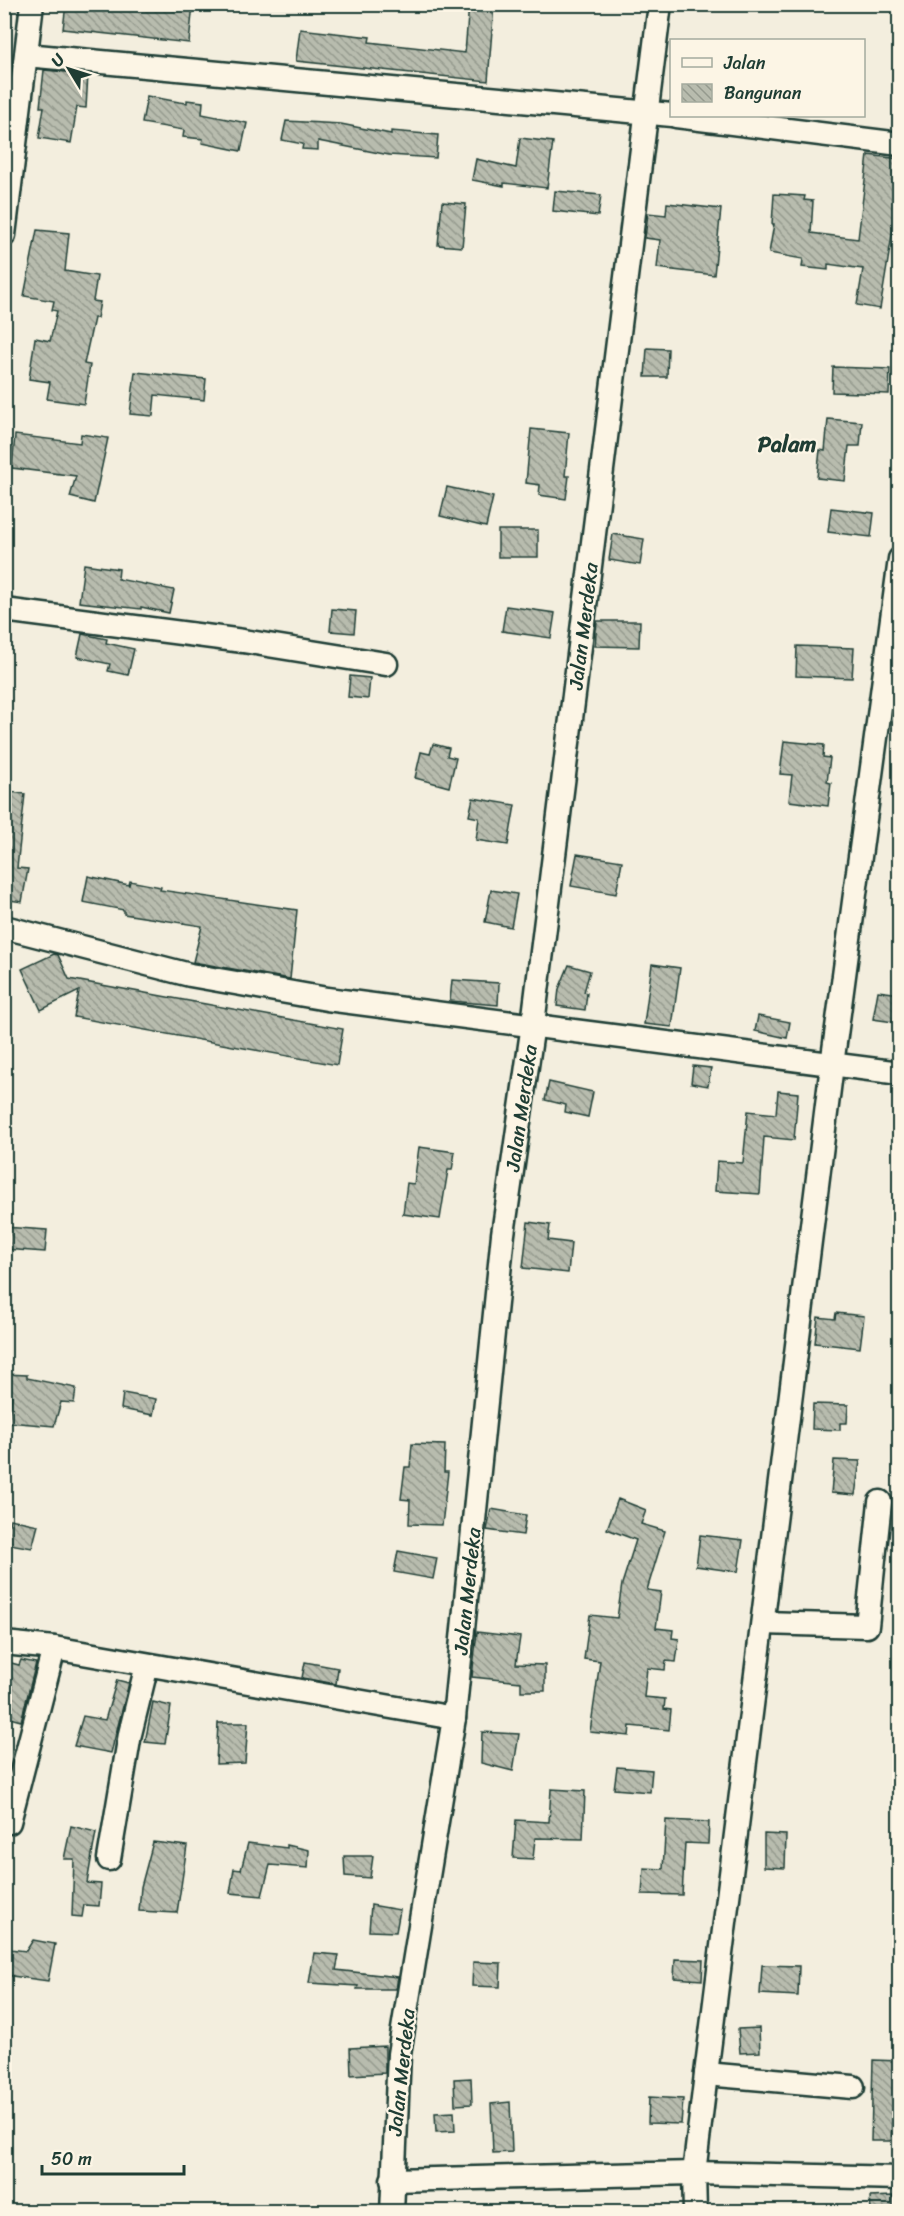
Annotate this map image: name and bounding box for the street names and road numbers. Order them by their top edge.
street label: Jalan Merdeka [558,560,609,692]
street label: Jalan Merdeka [495,1042,548,1175]
street label: Jalan Merdeka [443,1525,492,1657]
street label: Jalan Merdeka [377,2006,426,2138]

